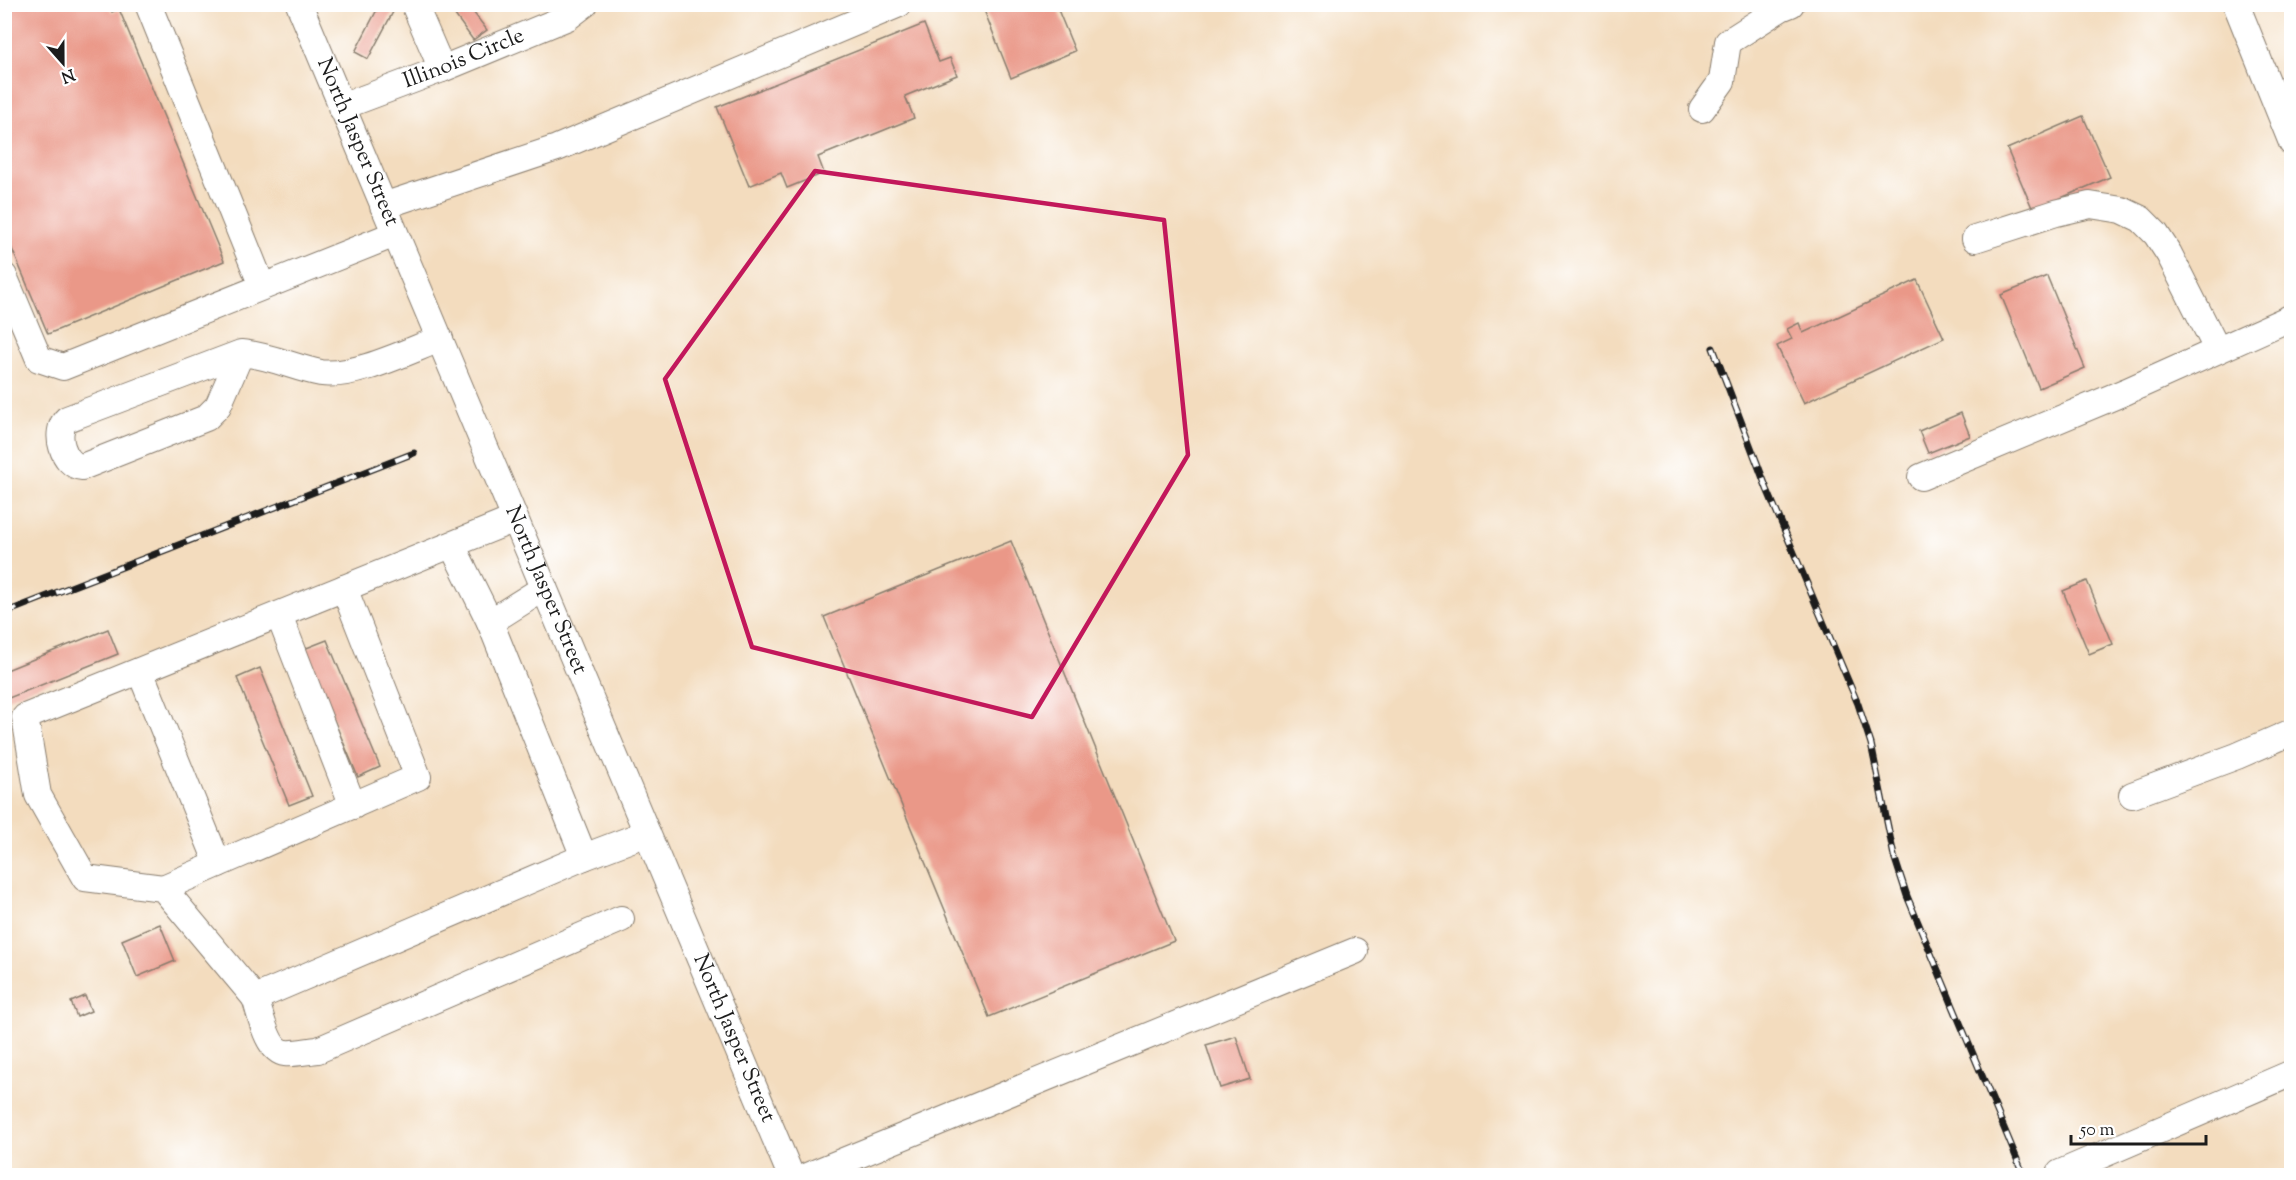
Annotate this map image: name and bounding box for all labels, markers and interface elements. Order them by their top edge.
street label: Illinois Circle [399,21,530,98]
north arrow [33,33,93,93]
street label: North Jasper Street [307,53,407,232]
text: N [57,62,78,88]
street label: North Jasper Street [496,501,595,680]
street label: North Jasper Street [684,949,783,1128]
scale bar [2071,1108,2206,1146]
text: 50 m [2079,1118,2115,1144]

